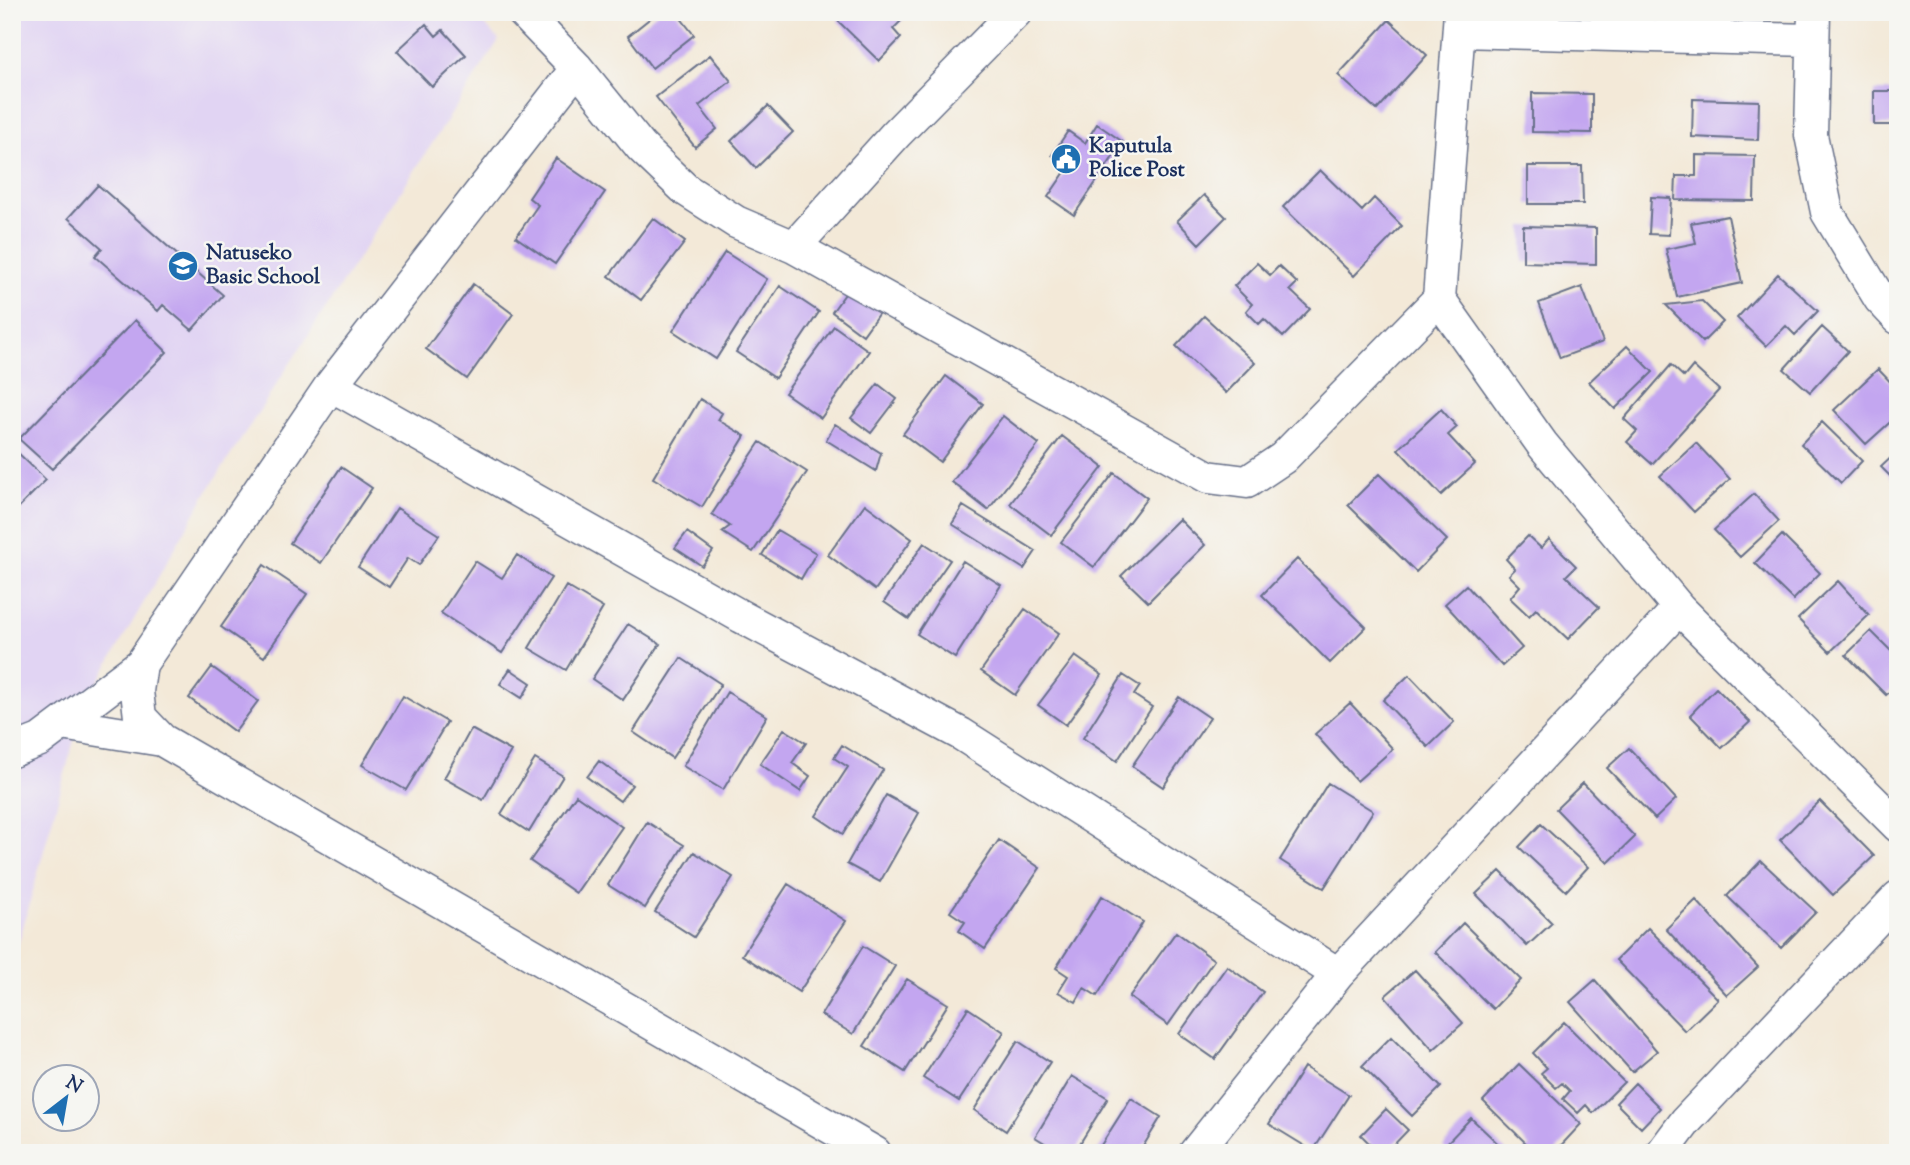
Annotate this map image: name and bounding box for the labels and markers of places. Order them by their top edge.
place label: Kaputula Police Post [1089,132,1185,186]
public building icon: Kaputula Police Post [1049,142,1083,176]
place label: Natuseko Basic School [206,239,320,293]
school or university icon: Natuseko Basic School [166,249,200,283]

